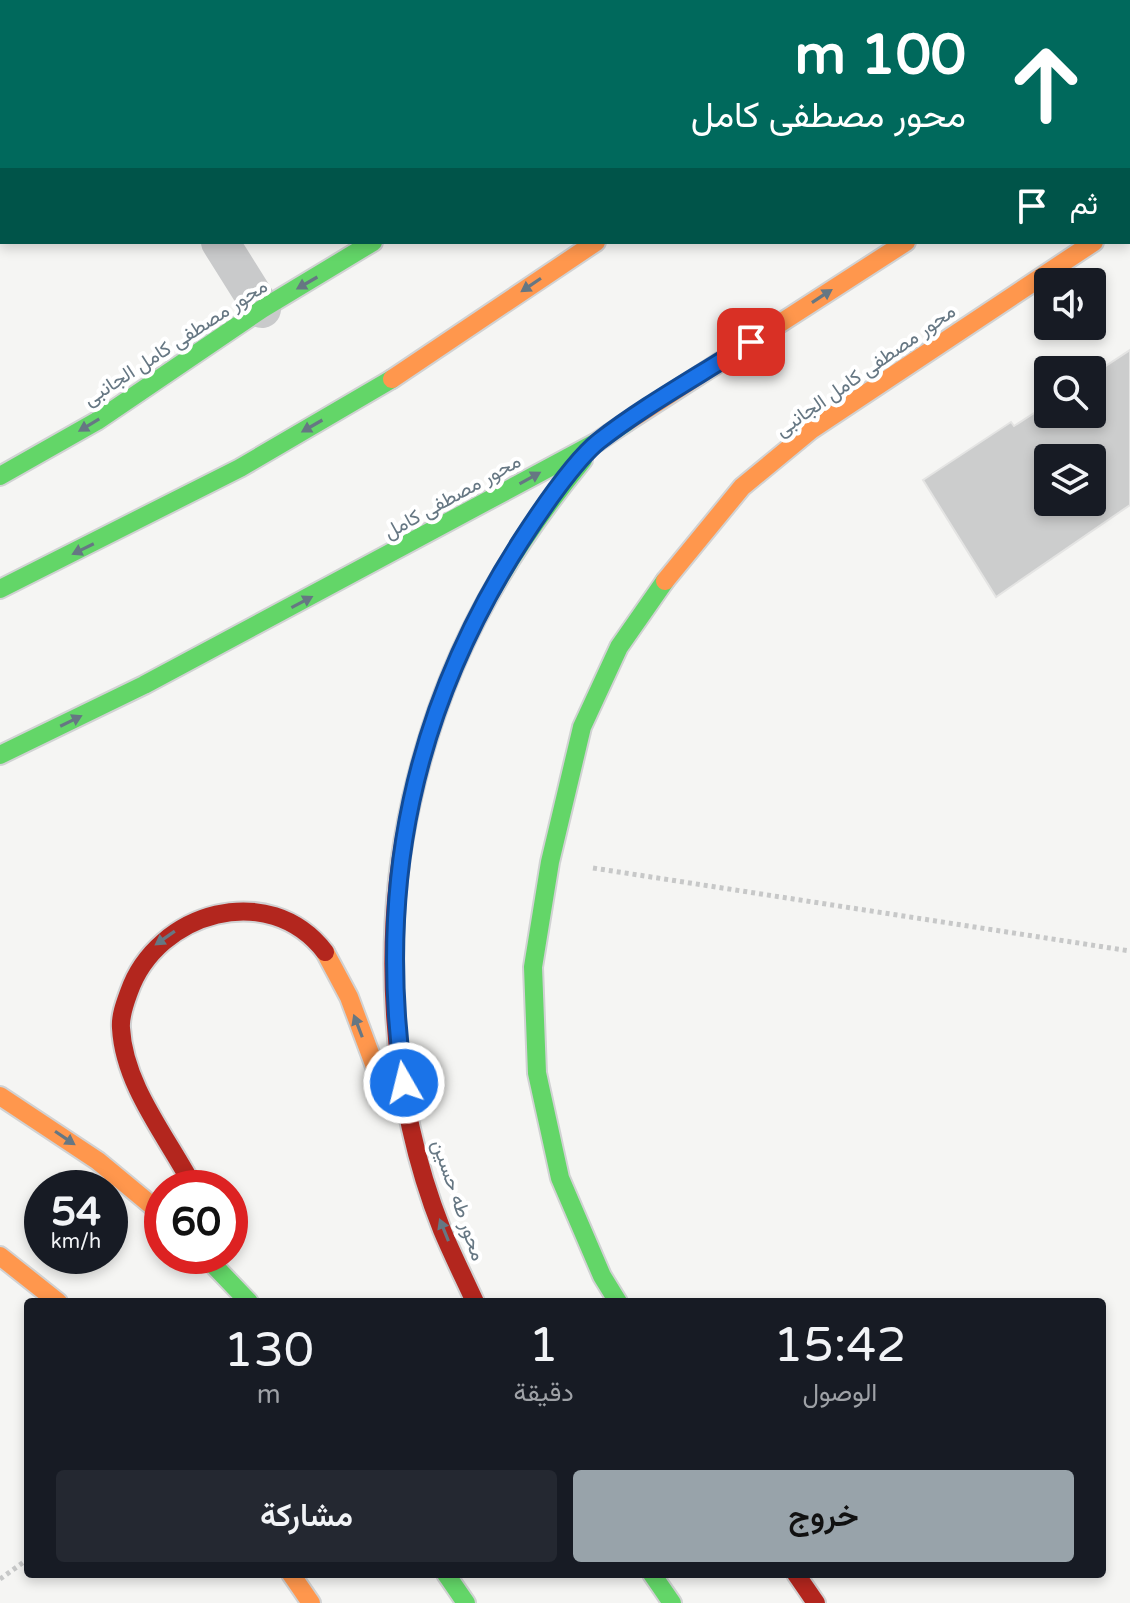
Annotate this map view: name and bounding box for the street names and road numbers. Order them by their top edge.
street label: محور مصطفى كامل الجانبى [79,274,272,411]
street label: محور مصطفى كامل الجانبى [771,299,960,442]
street label: محور مصطفى كامل [380,449,525,544]
street label: محور طه حسين [426,1137,490,1264]

